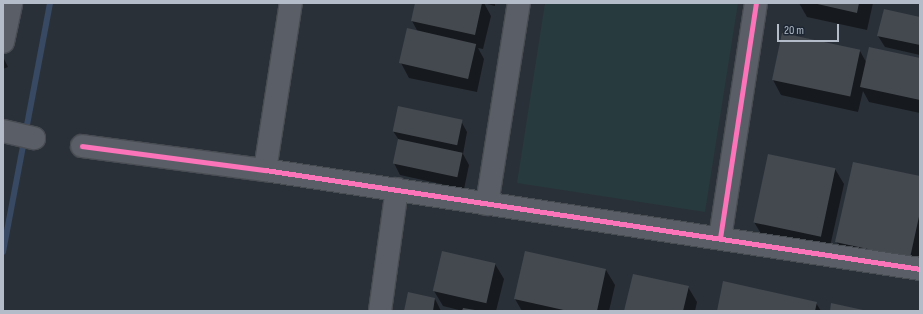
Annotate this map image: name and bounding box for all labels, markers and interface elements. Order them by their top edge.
scale bar [779,16,841,42]
text: 20 m [784,23,804,38]

